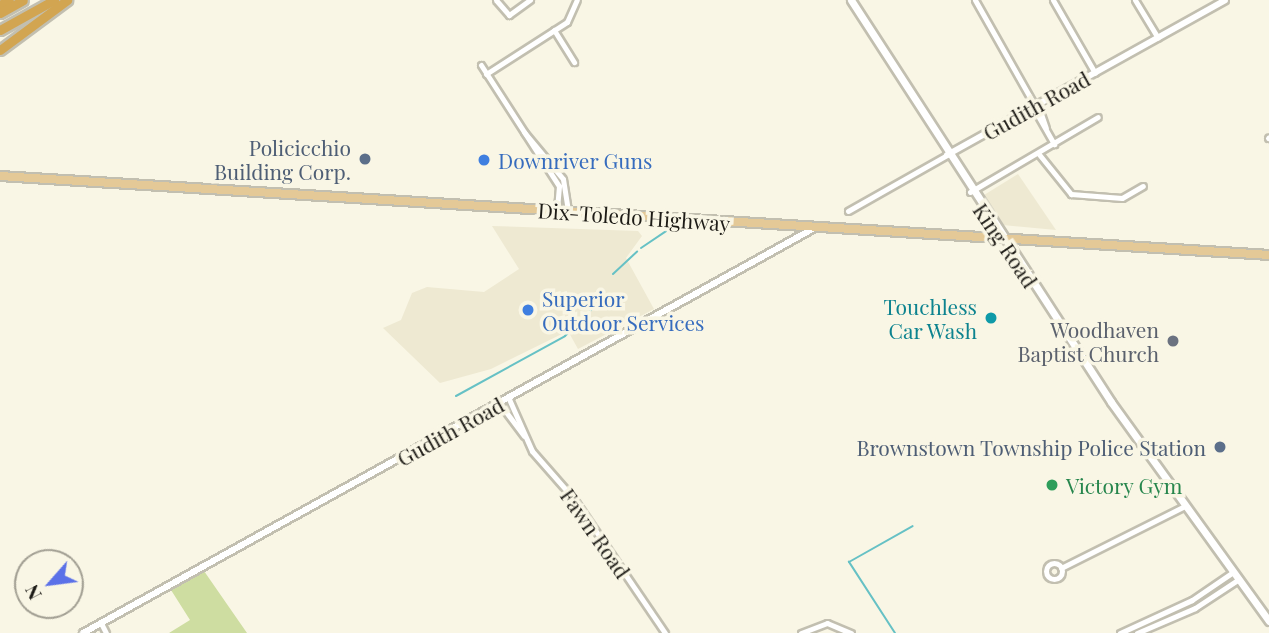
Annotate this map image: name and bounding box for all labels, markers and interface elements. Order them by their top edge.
street label: Gudith Road [978,65,1094,145]
place label: Policicchio Building Corp. [214,134,351,184]
place label: Downriver Guns [498,147,653,173]
marker: Policicchio Building Corp. [357,151,373,167]
marker: Downriver Guns [476,152,492,168]
street label: Dix-Toledo Highway [537,197,731,235]
street label: King Road [969,198,1043,292]
place label: Superior Outdoor Services [542,285,705,335]
place label: Touchless Car Wash [883,293,977,343]
marker: Superior Outdoor Services [520,302,536,318]
marker: Touchless Car Wash [983,310,999,326]
place label: Woodhaven Baptist Church [1017,316,1159,366]
marker: Woodhaven Baptist Church [1165,333,1181,349]
street label: Gudith Road [392,391,508,471]
place label: Brownstown Township Police Station [856,434,1206,460]
marker: Brownstown Township Police Station [1212,439,1228,455]
place label: Victory Gym [1066,472,1183,498]
marker: Victory Gym [1044,477,1060,493]
street label: Fawn Road [556,483,636,583]
north arrow [14,549,84,619]
text: N [18,581,47,605]

